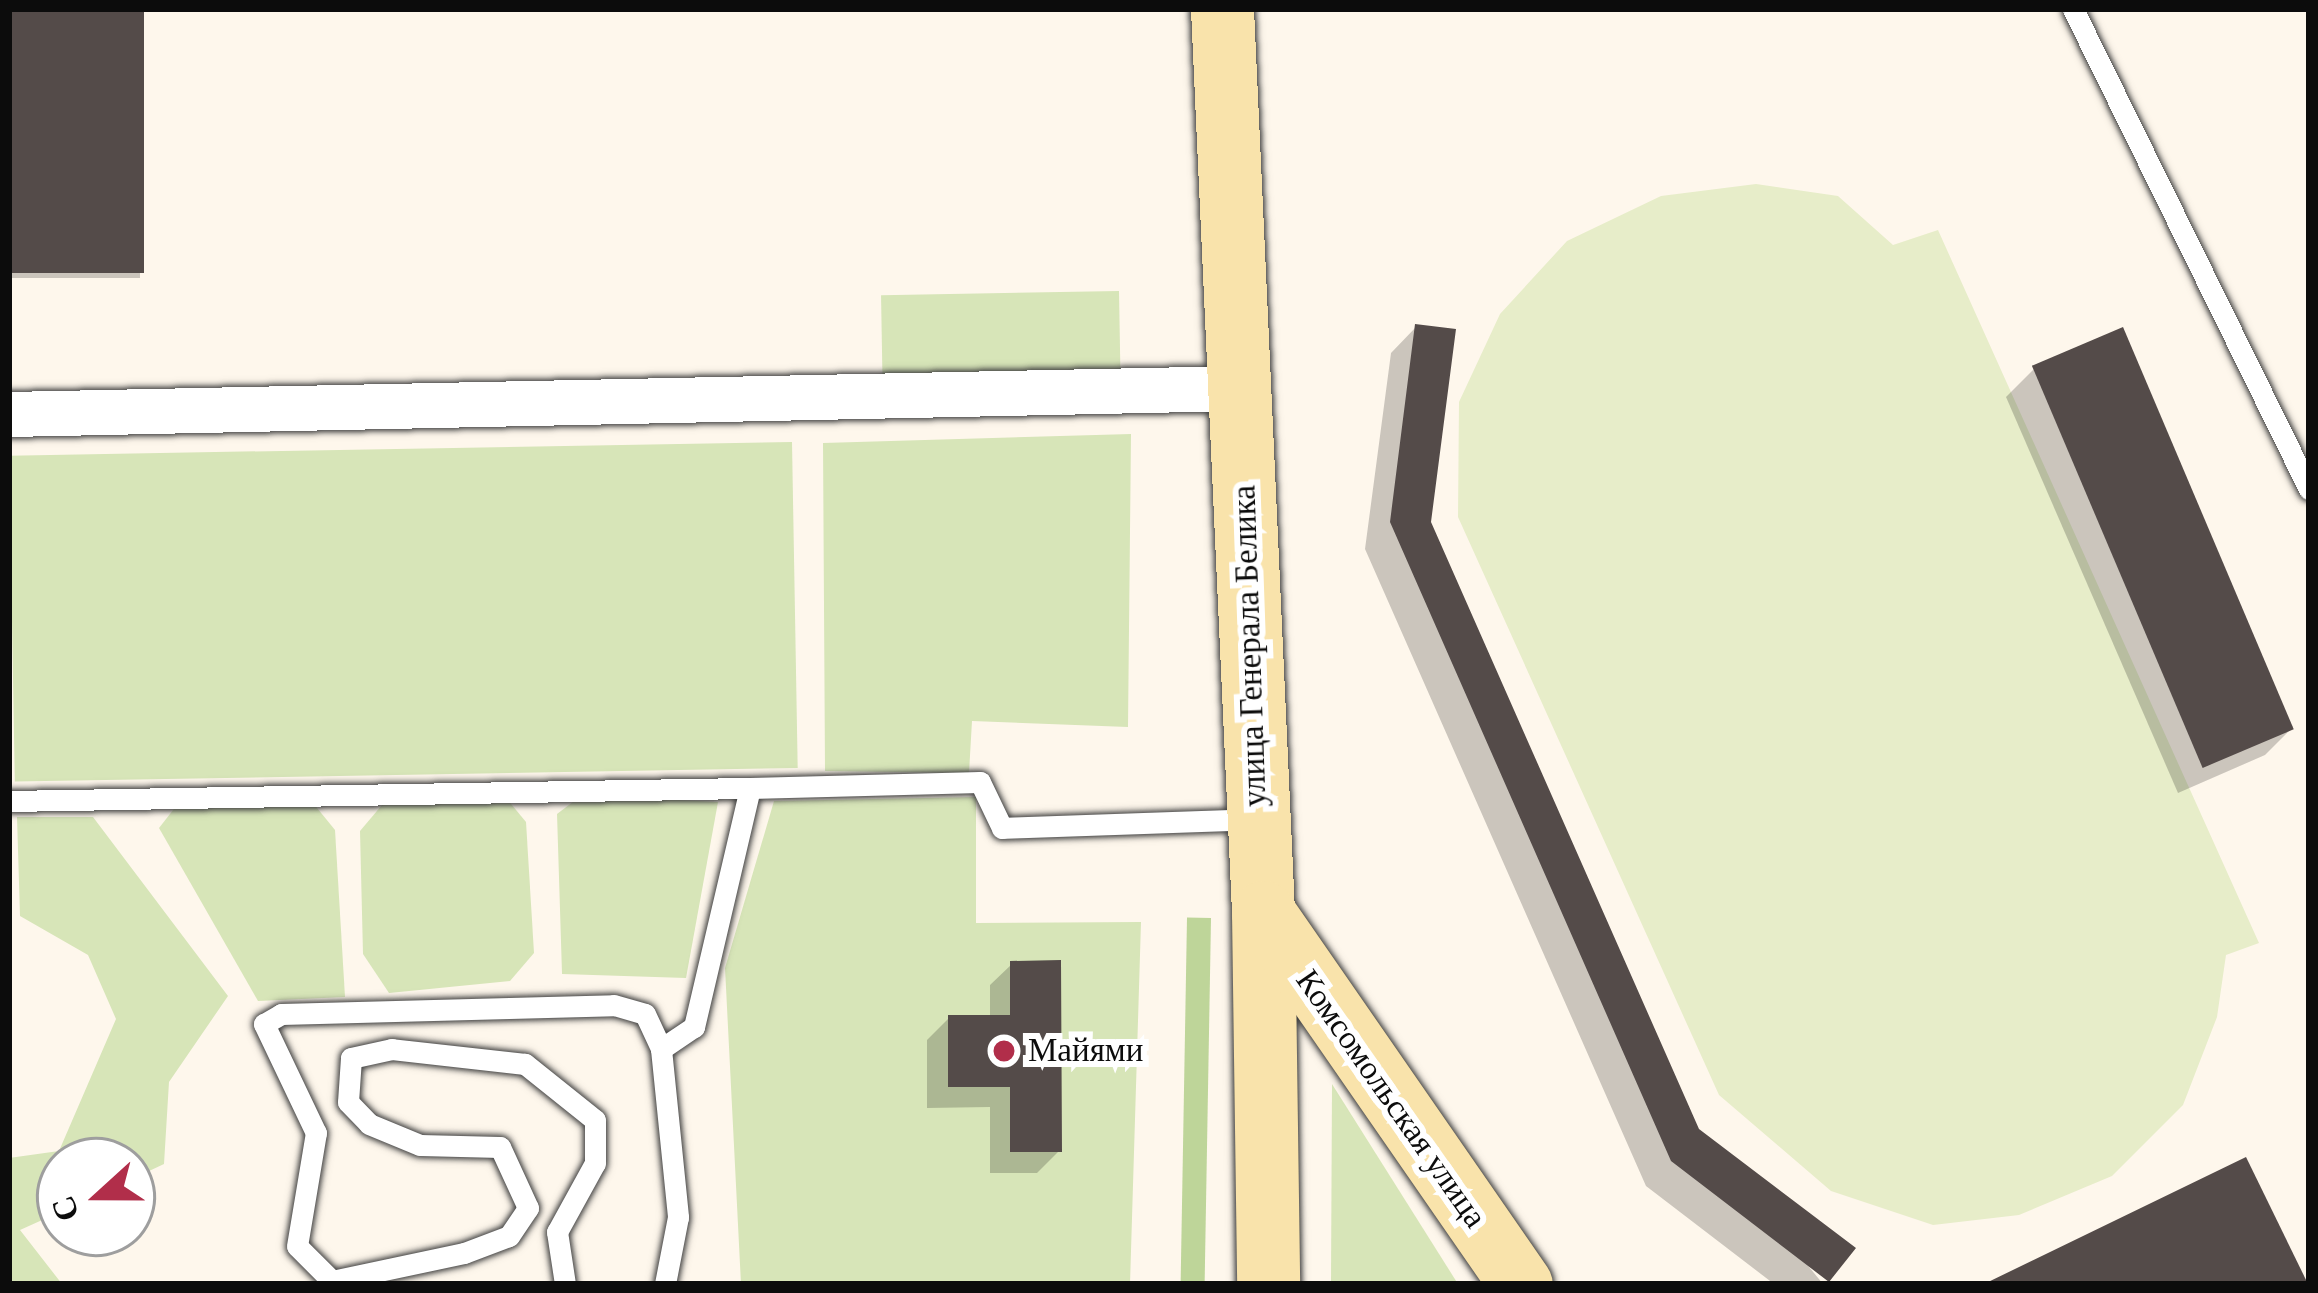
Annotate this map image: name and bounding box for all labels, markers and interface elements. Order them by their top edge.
street label: улица Генерала Белика [1225,484,1275,808]
street label: Комсомольская улица [1287,962,1495,1236]
place label: Майями [1028,1031,1143,1071]
marker: Майями [991,1038,1017,1064]
north arrow [36,1137,156,1257]
text: С [44,1191,86,1226]

